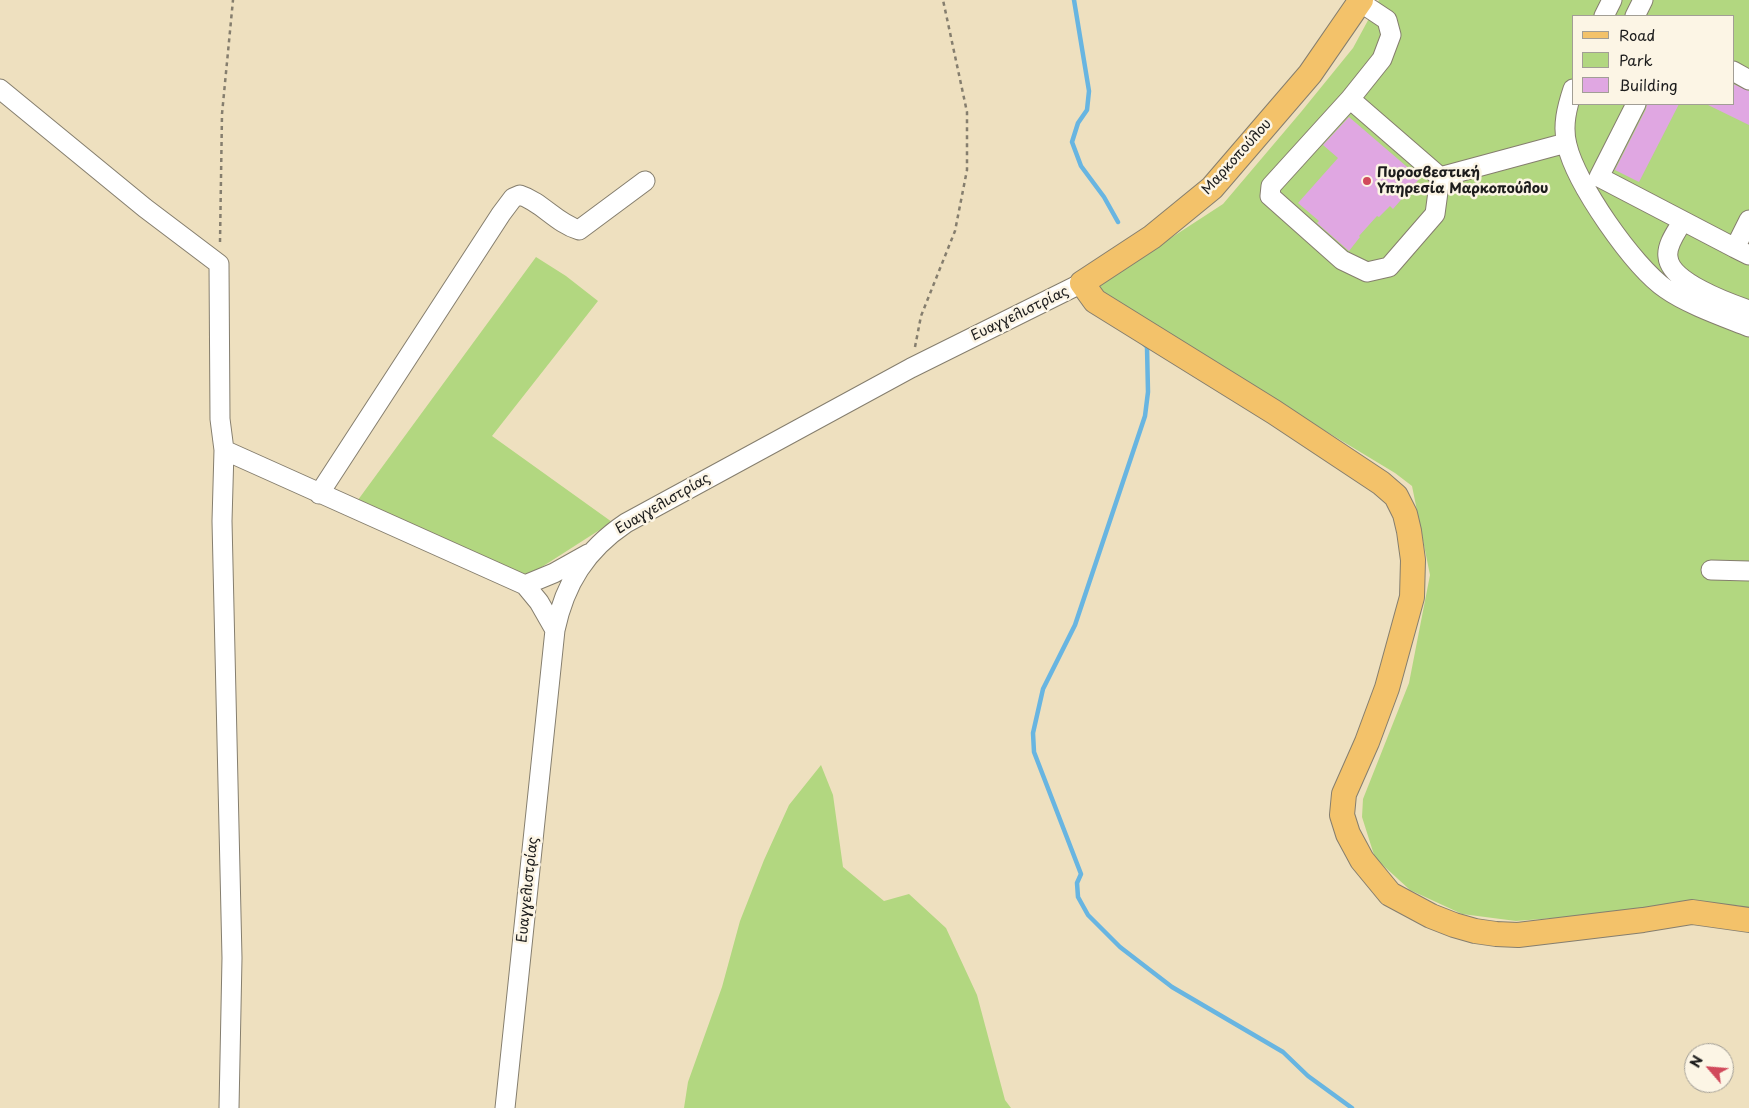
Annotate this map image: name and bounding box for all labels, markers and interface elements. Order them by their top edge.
legend [1572,15,1734,105]
text: Road [1619,23,1655,46]
text: Park [1619,48,1653,71]
text: Building [1619,73,1678,96]
street label: Μαρκοπούλου [1199,116,1275,198]
place label: Πυροσβεστική Υπηρεσία Μαρκοπούλου [1377,165,1548,198]
marker: Πυροσβεστική Υπηρεσία Μαρκοπούλου [1361,175,1373,187]
street label: Ευαγγελιστρίας [968,283,1072,345]
street label: Ευαγγελιστρίας [613,470,713,538]
street label: Ευαγγελιστρίας [514,836,542,944]
north arrow [1684,1043,1734,1093]
text: N [1684,1052,1708,1071]

